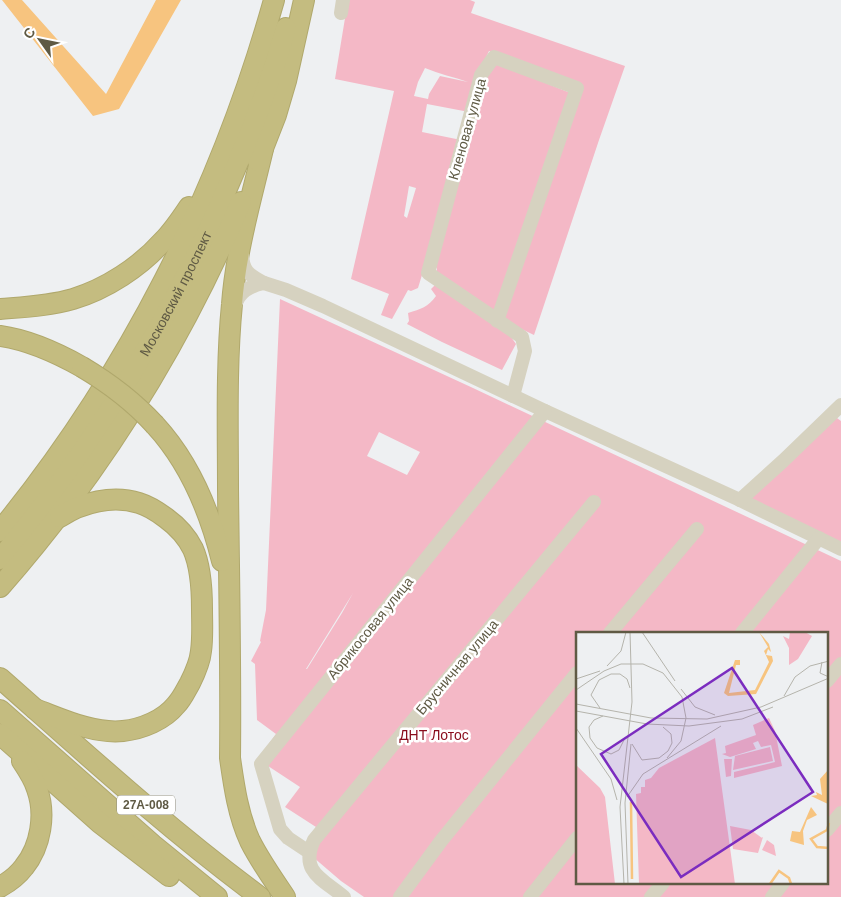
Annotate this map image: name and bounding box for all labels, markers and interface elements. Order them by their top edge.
north arrow [15,15,65,65]
text: С [20,24,39,42]
street label: Кленовая улица [445,76,489,182]
street label: Московский проспект [136,228,215,359]
street label: Абрикосовая улица [324,573,416,682]
street label: Брусничная улица [413,616,502,718]
inset map [576,632,828,884]
park label: ДНТ Лотос [399,727,469,743]
road number: 27А-008 [117,796,175,814]

